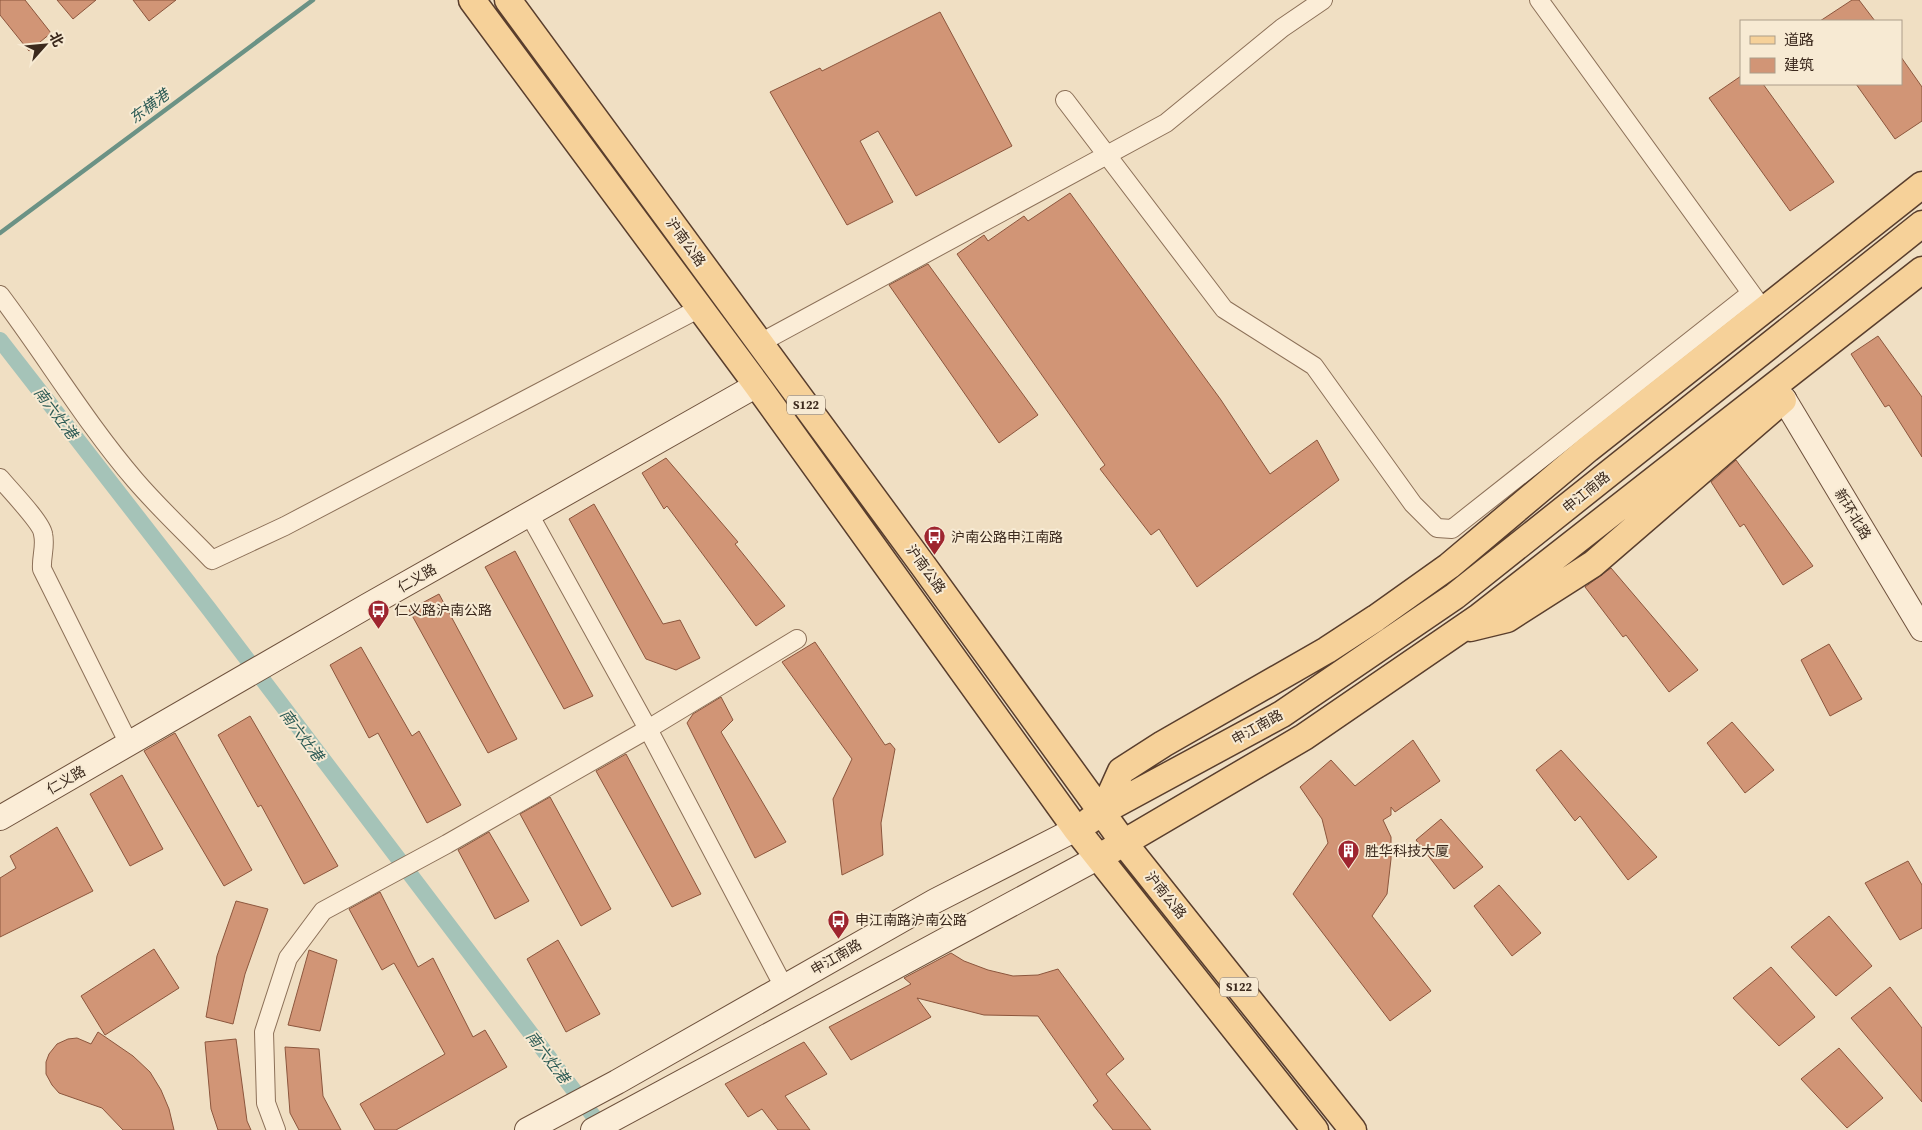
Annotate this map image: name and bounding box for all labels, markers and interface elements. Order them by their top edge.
north arrow [20,20,70,70]
legend [1740,20,1902,85]
text: 北 [44,28,69,50]
text: 道路 [1784,29,1814,50]
text: 建筑 [1784,54,1814,75]
water label: 东横港 [125,83,175,128]
street label: 沪南公路 [661,213,711,271]
water label: 南六灶港 [30,383,84,445]
road number: S122 [787,396,825,414]
street label: 申江南路 [1558,467,1614,517]
street label: 新环北路 [1830,485,1876,543]
bus stop icon: 沪南公路申江南路 [923,525,947,556]
place label: 沪南公路申江南路 [951,527,1063,547]
street label: 沪南公路 [901,540,951,598]
street label: 仁义路 [394,559,440,597]
bus stop icon: 仁义路沪南公路 [366,598,390,629]
place label: 仁义路沪南公路 [394,600,492,620]
water label: 南六灶港 [276,705,330,767]
street label: 申江南路 [1228,705,1286,749]
street label: 仁义路 [43,761,89,799]
building icon: 胜华科技大厦 [1337,839,1361,870]
place label: 胜华科技大厦 [1365,841,1449,861]
street label: 沪南公路 [1141,867,1191,923]
bus stop icon: 申江南路沪南公路 [827,908,851,939]
place label: 申江南路沪南公路 [855,910,967,930]
street label: 申江南路 [807,934,865,980]
road number: S122 [1220,978,1258,996]
water label: 南六灶港 [522,1027,576,1089]

